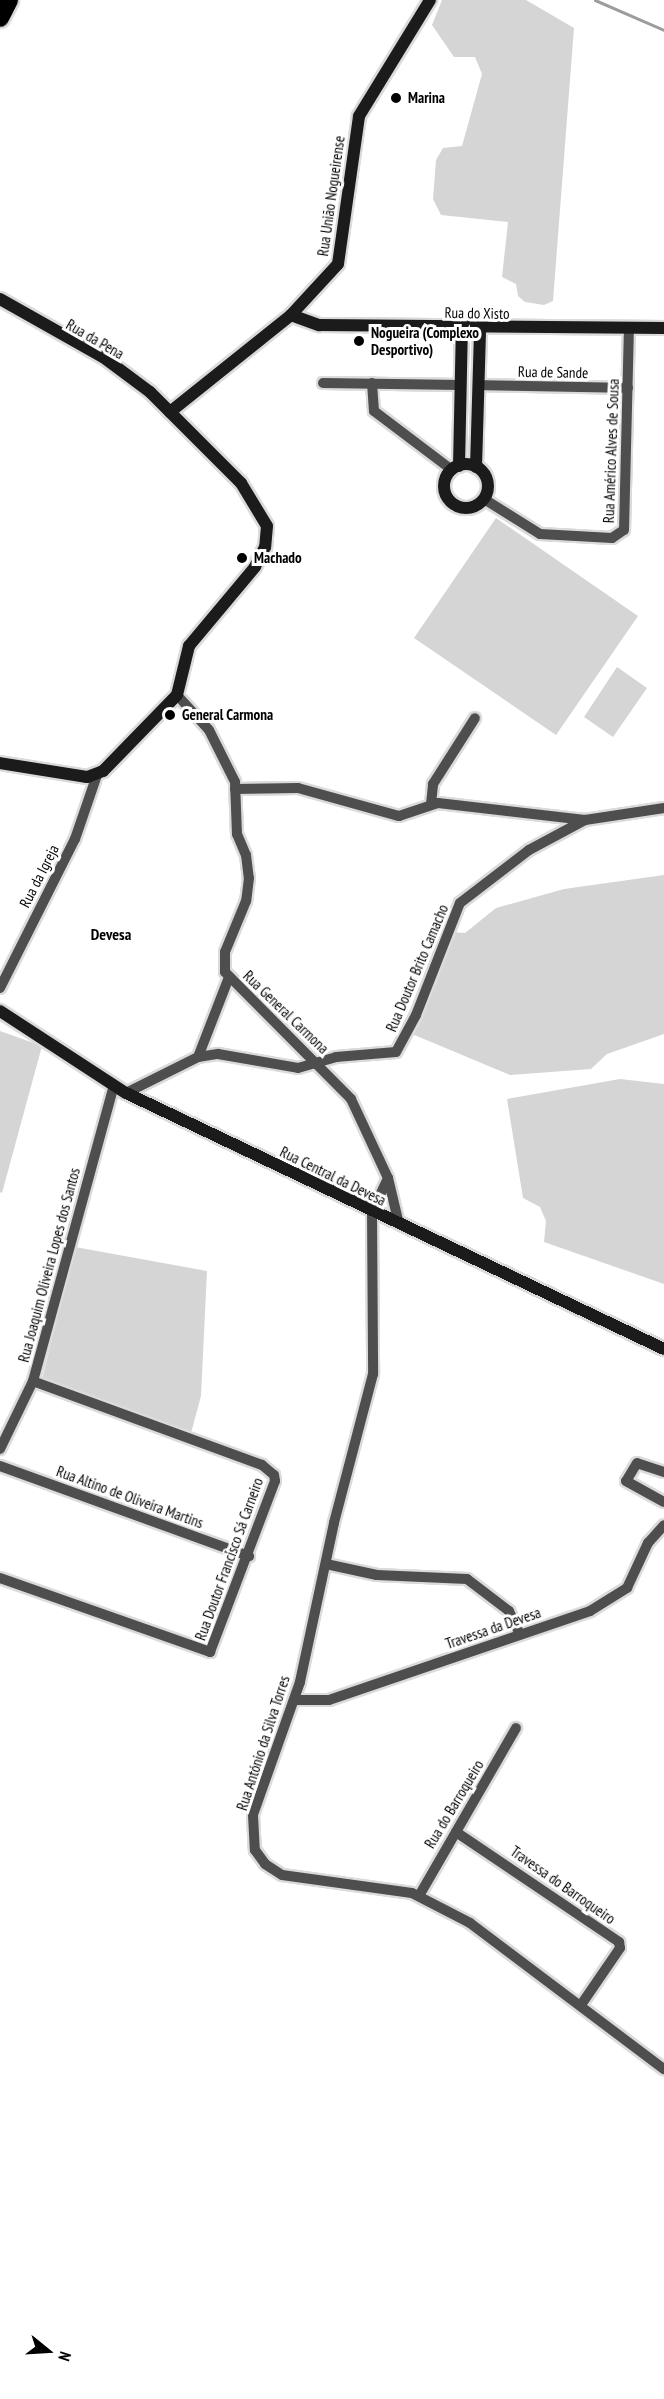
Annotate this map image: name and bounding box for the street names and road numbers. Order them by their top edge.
street label: Rua União Nogueirense [314,135,348,257]
street label: Rua do Xisto [444,303,510,323]
street label: Rua da Pena [63,315,127,363]
street label: Rua de Sande [518,362,588,382]
street label: Rua Américo Alves de Sousa [599,378,623,524]
street label: Rua da Igreja [16,842,62,910]
street label: Rua Doutor Brito Camacho [382,902,452,1034]
street label: Rua General Carmona [240,967,332,1057]
street label: Rua Central da Devesa [277,1143,389,1209]
street label: Rua Joaquim Oliveira Lopes dos Santos [14,1166,84,1364]
street label: Rua Altino de Oliveira Martins [54,1462,206,1532]
street label: Rua Doutor Francisco Sá Carneiro [191,1475,267,1643]
street label: Travessa da Devesa [443,1603,543,1653]
street label: Rua António da Silva Torres [233,1673,293,1813]
street label: Rua do Barroqueiro [421,1757,487,1851]
street label: Travessa do Barroqueiro [507,1842,619,1928]

